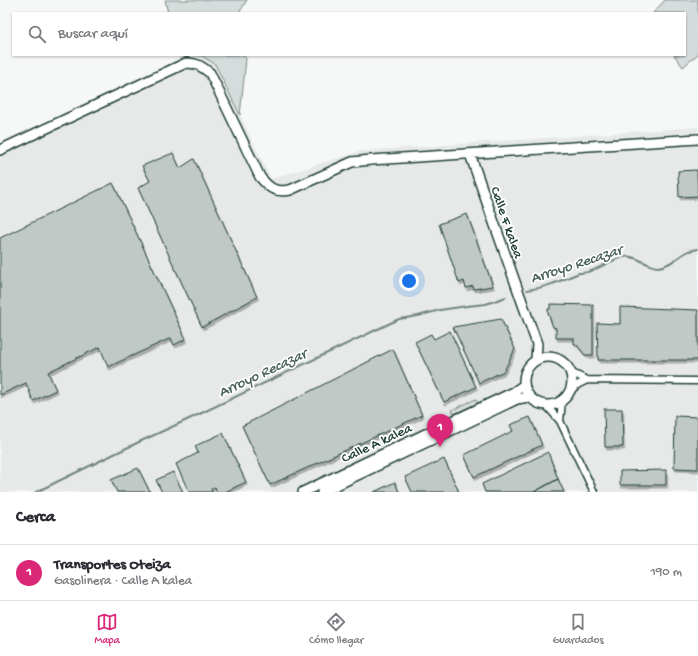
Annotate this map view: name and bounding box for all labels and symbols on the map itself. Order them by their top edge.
street label: Calle F kalea [485,185,526,262]
water label: Arroyo Recazar [529,241,627,288]
your location [399,271,419,291]
water label: Arroyo Recazar [216,344,312,402]
pin: 1 [427,414,453,447]
street label: Calle A kalea [339,420,416,468]

